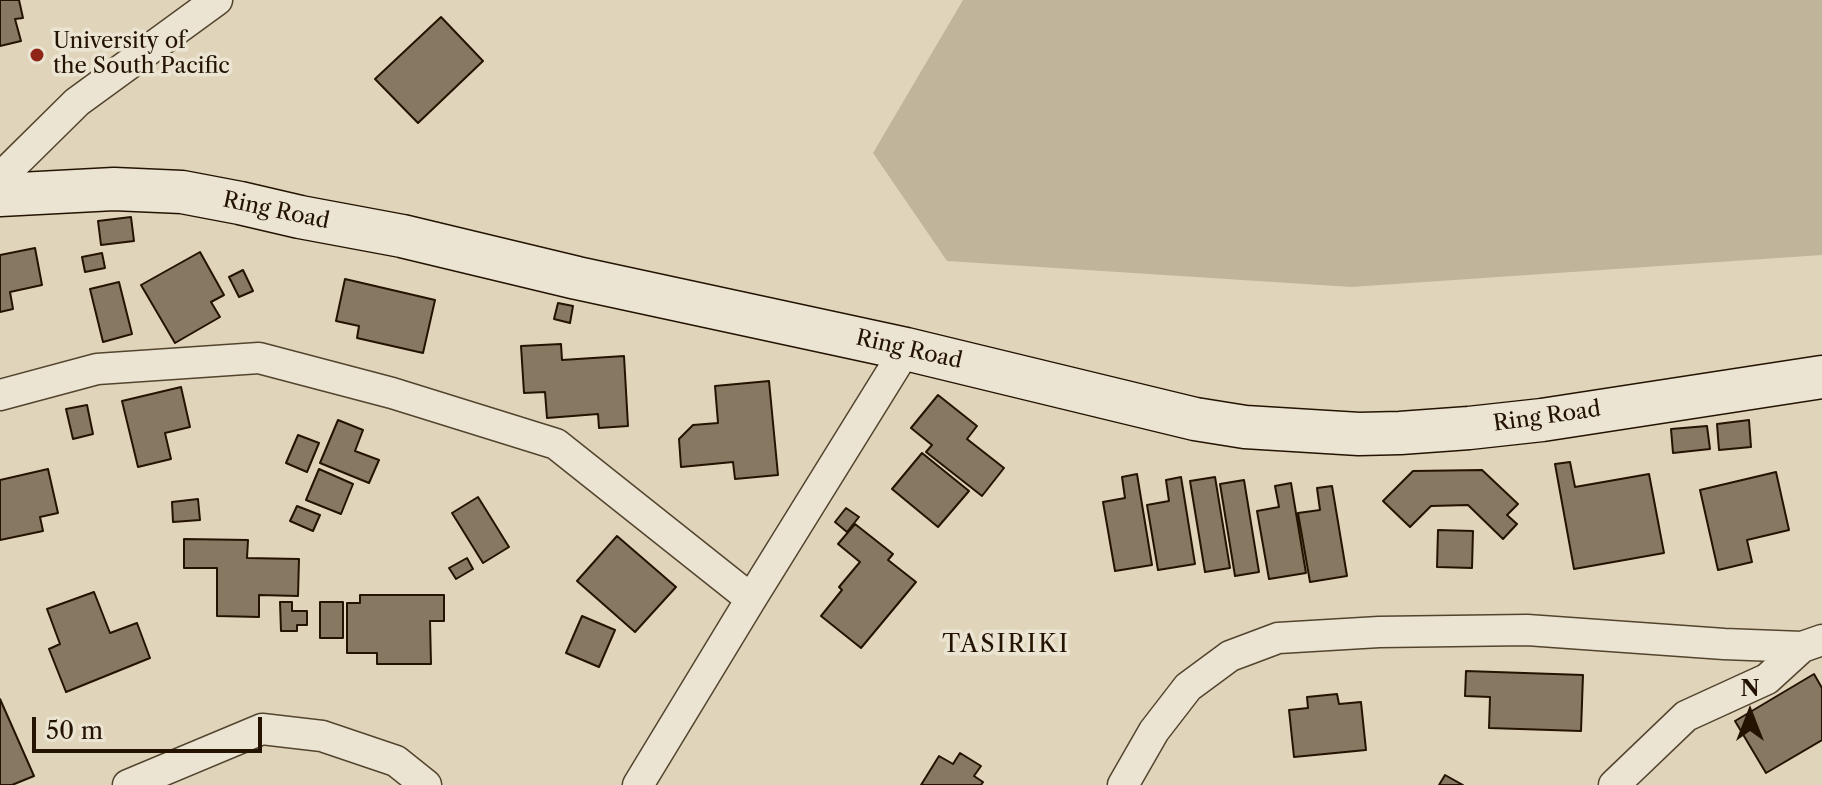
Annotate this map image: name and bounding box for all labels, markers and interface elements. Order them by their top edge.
place label: University of the South Pacific [53,29,230,80]
marker: University of the South Pacific [28,46,46,64]
street label: Ring Road [220,187,332,235]
street label: Ring Road [853,325,965,375]
street label: Ring Road [1491,396,1603,438]
district label: TASIRIKI [942,631,1070,659]
north arrow [1710,673,1790,753]
text: N [1740,675,1760,702]
scale bar [36,701,266,751]
text: 50 m [46,716,103,745]

